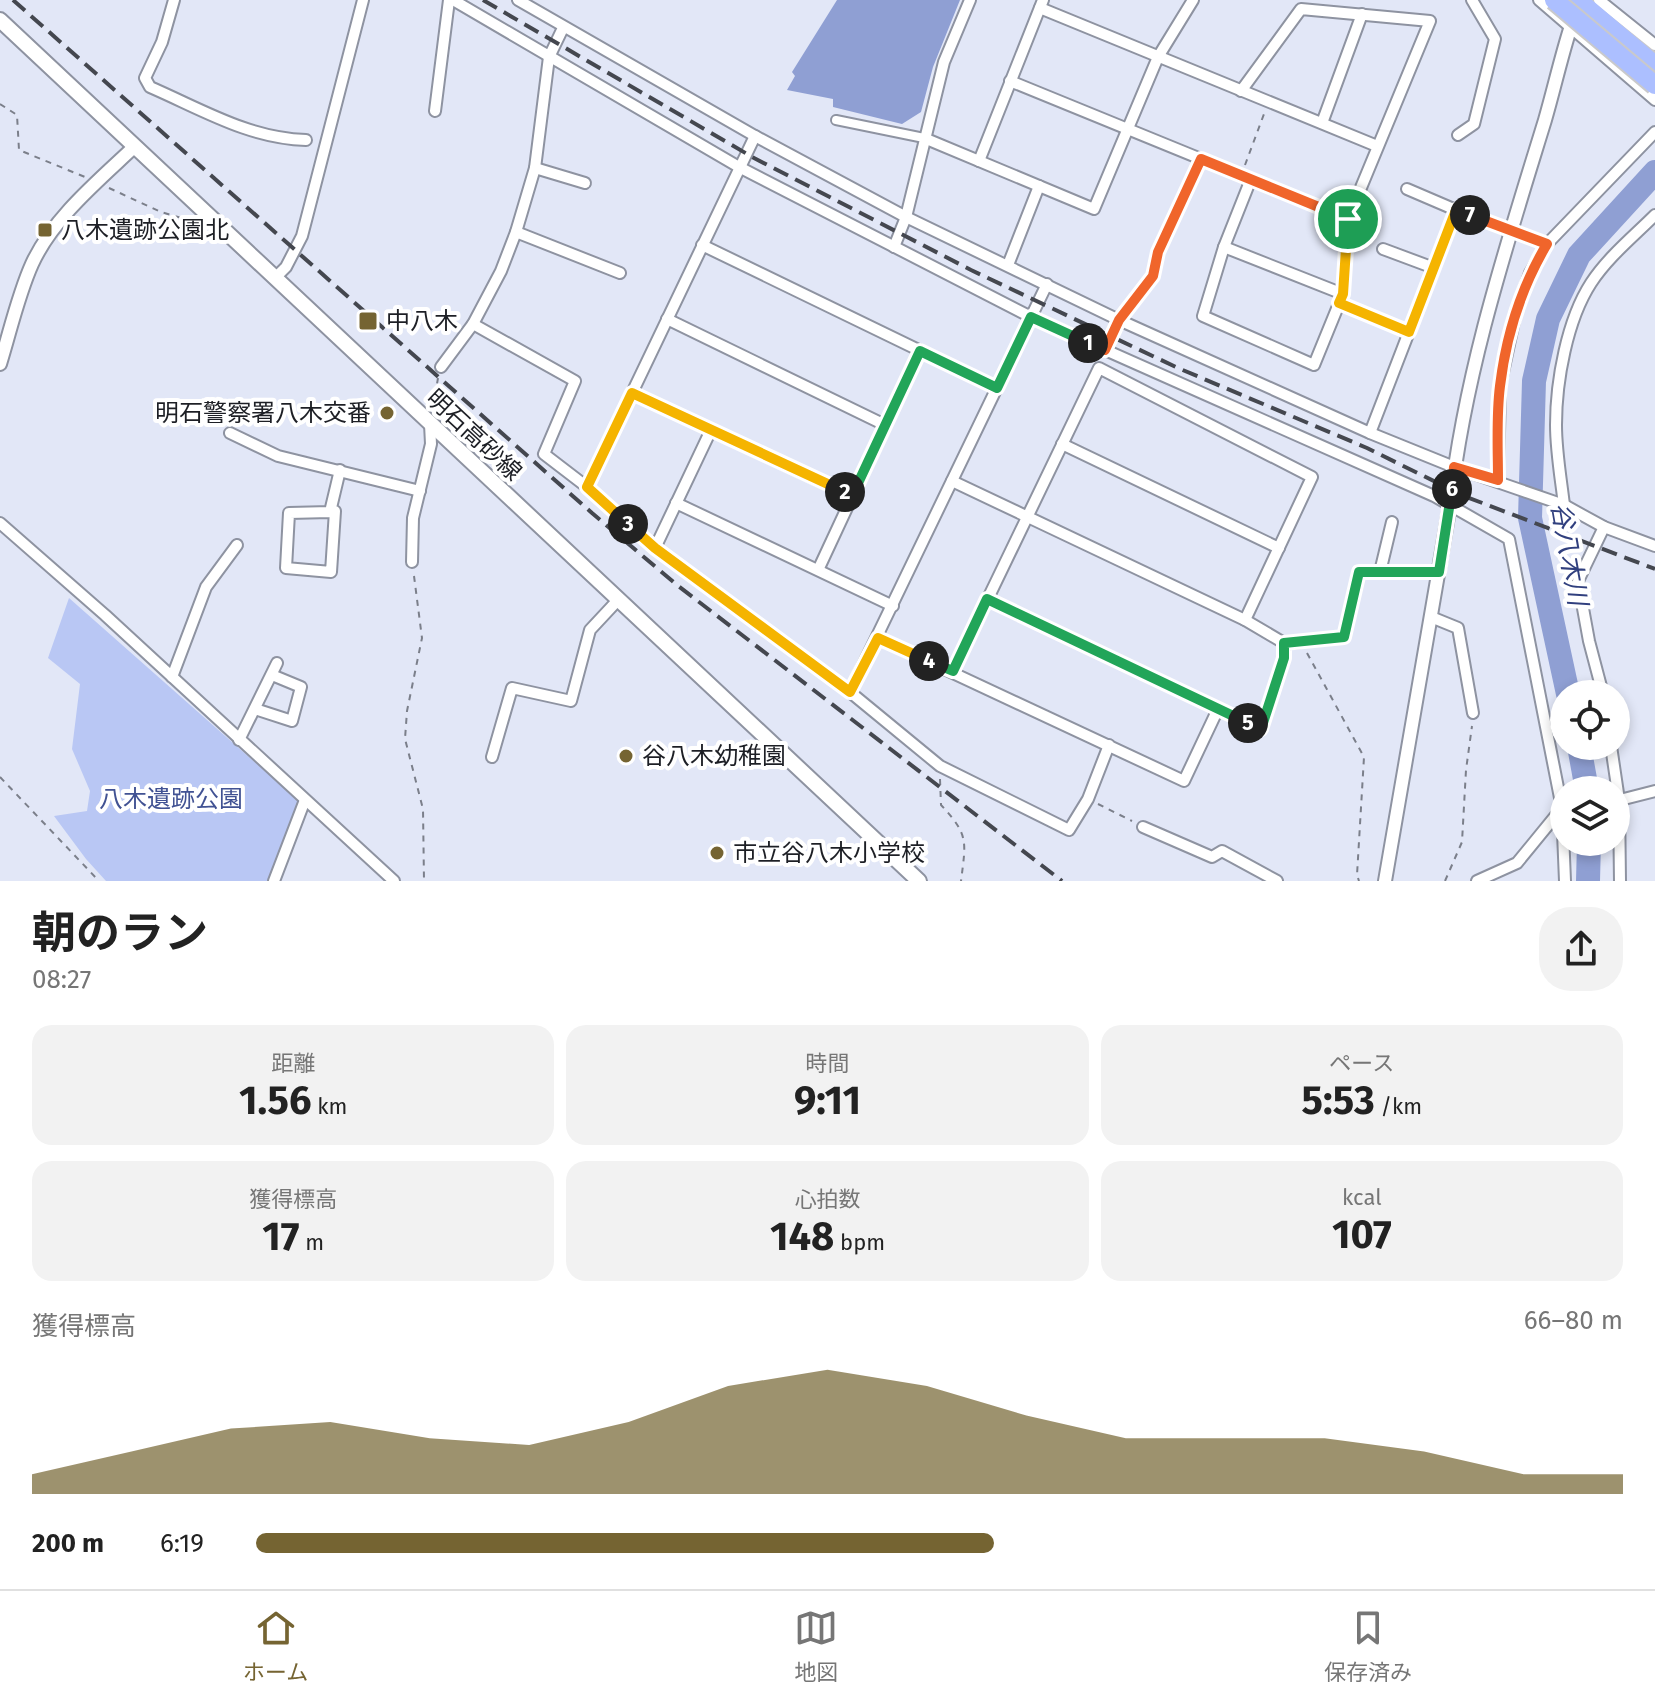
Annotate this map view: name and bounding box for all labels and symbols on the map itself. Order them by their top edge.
pin [1314,185,1382,253]
pin: 7 [1450,195,1490,235]
place label: 八木遺跡公園北 [61,216,229,244]
marker: 八木遺跡公園北 [36,221,54,239]
place label: 中八木 [386,307,458,335]
marker: 中八木 [357,310,379,332]
pin: 1 [1068,323,1108,363]
street label: 明石高砂線 [421,384,527,486]
place label: 明石警察署八木交番 [155,399,371,427]
marker: 明石警察署八木交番 [378,404,396,422]
pin: 6 [1432,469,1472,509]
pin: 2 [825,472,865,512]
water label: 谷八木川 [1545,500,1594,611]
pin: 3 [608,504,648,544]
pin: 4 [909,641,949,681]
pin: 5 [1228,703,1268,743]
place label: 谷八木幼稚園 [642,742,786,770]
marker: 谷八木幼稚園 [617,747,635,765]
park label: 八木遺跡公園 [99,785,243,813]
place label: 市立谷八木小学校 [733,839,925,867]
marker: 市立谷八木小学校 [708,844,726,862]

